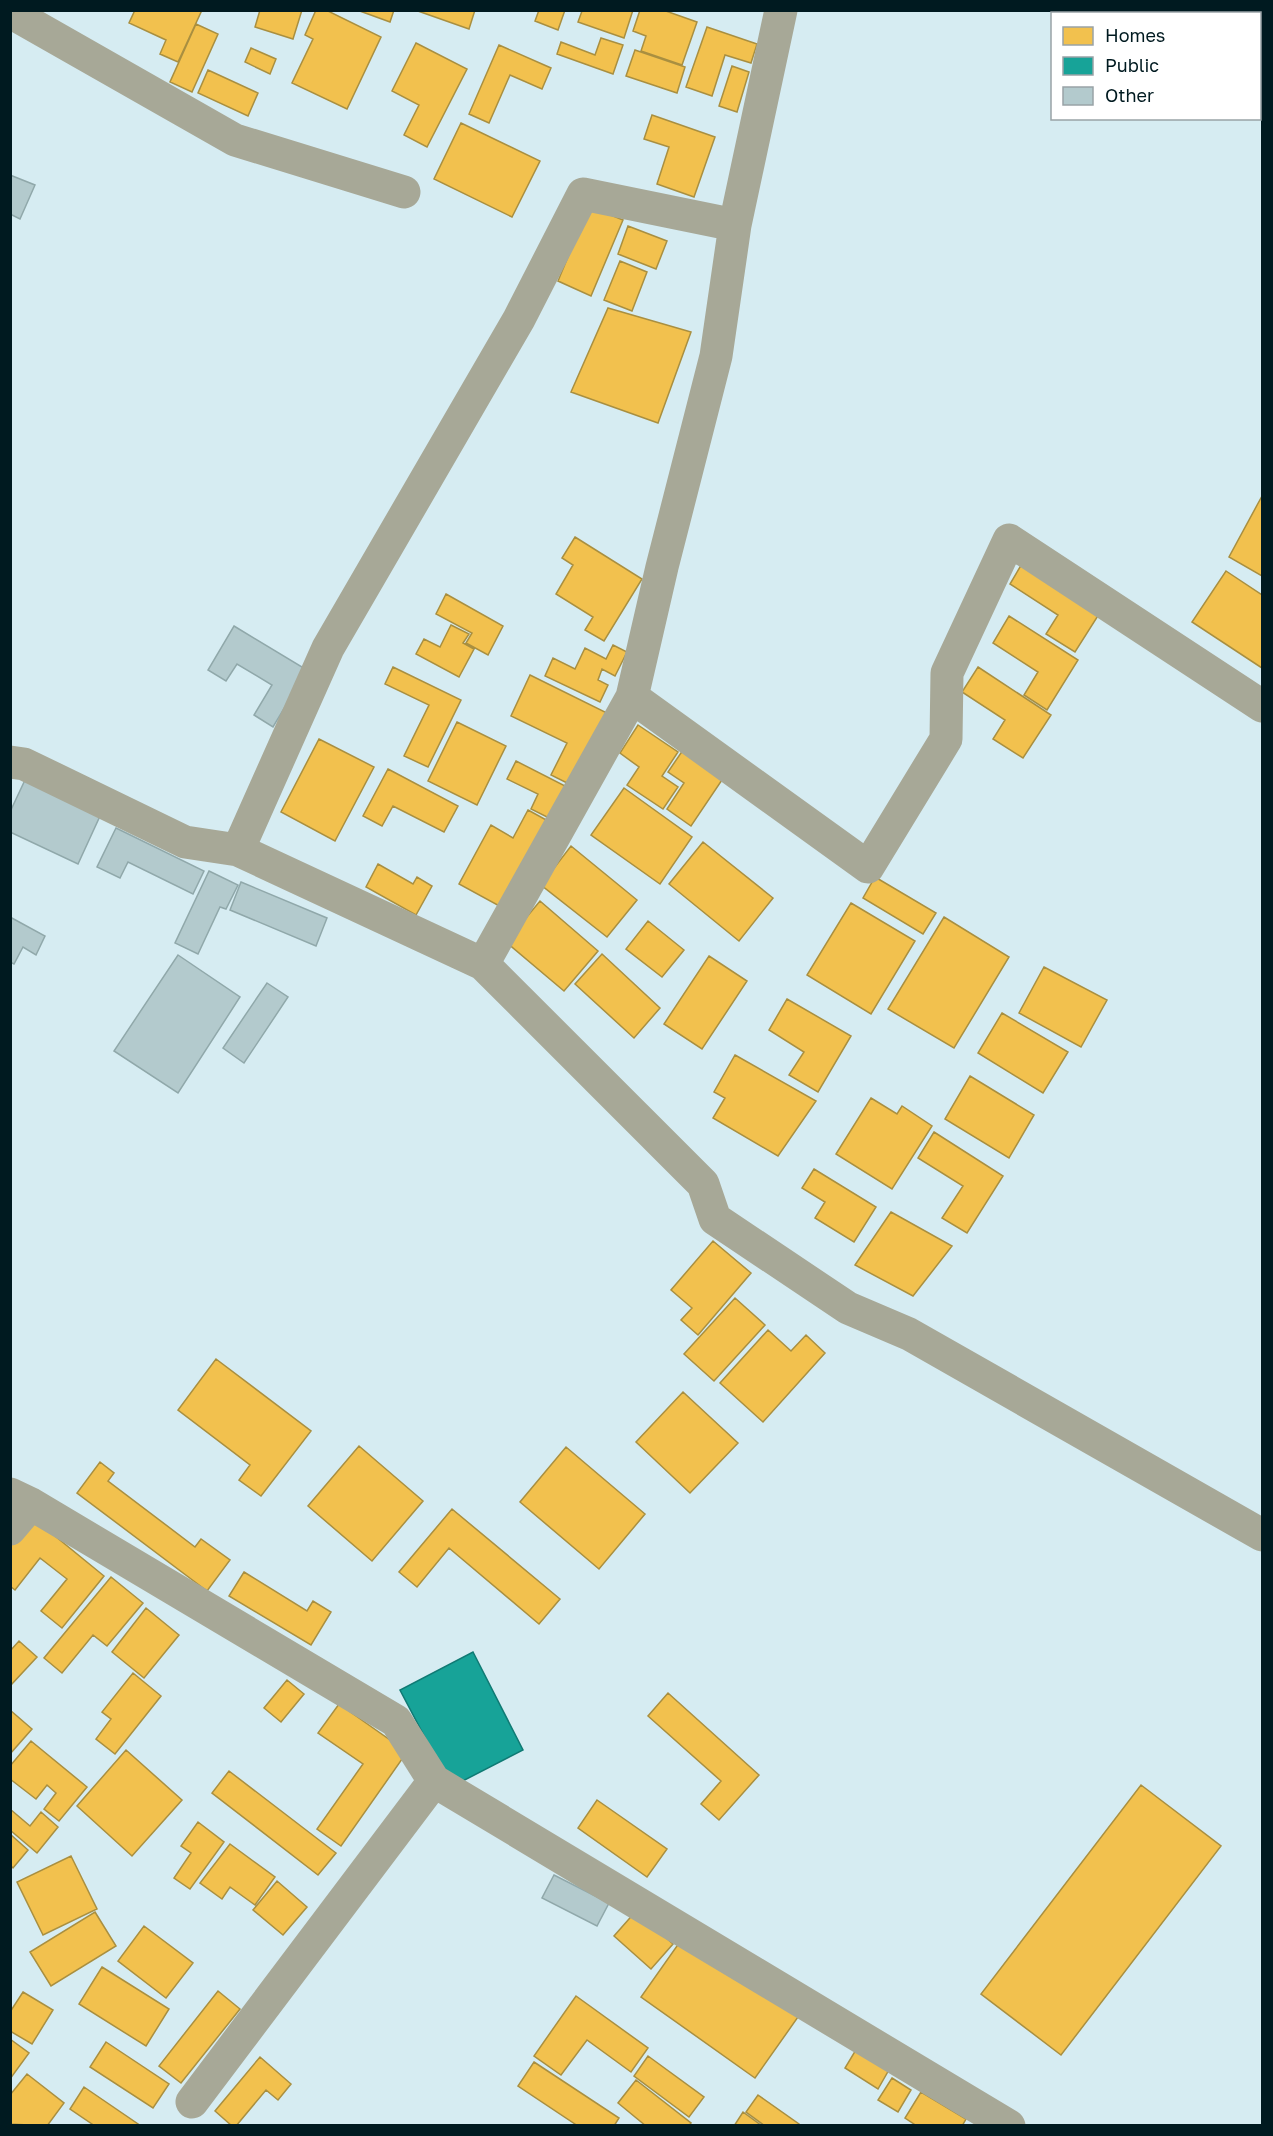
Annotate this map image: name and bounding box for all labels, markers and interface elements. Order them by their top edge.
legend [1051,12,1261,120]
text: Homes [1105,24,1165,46]
text: Public [1105,54,1159,76]
text: Other [1105,84,1154,106]

